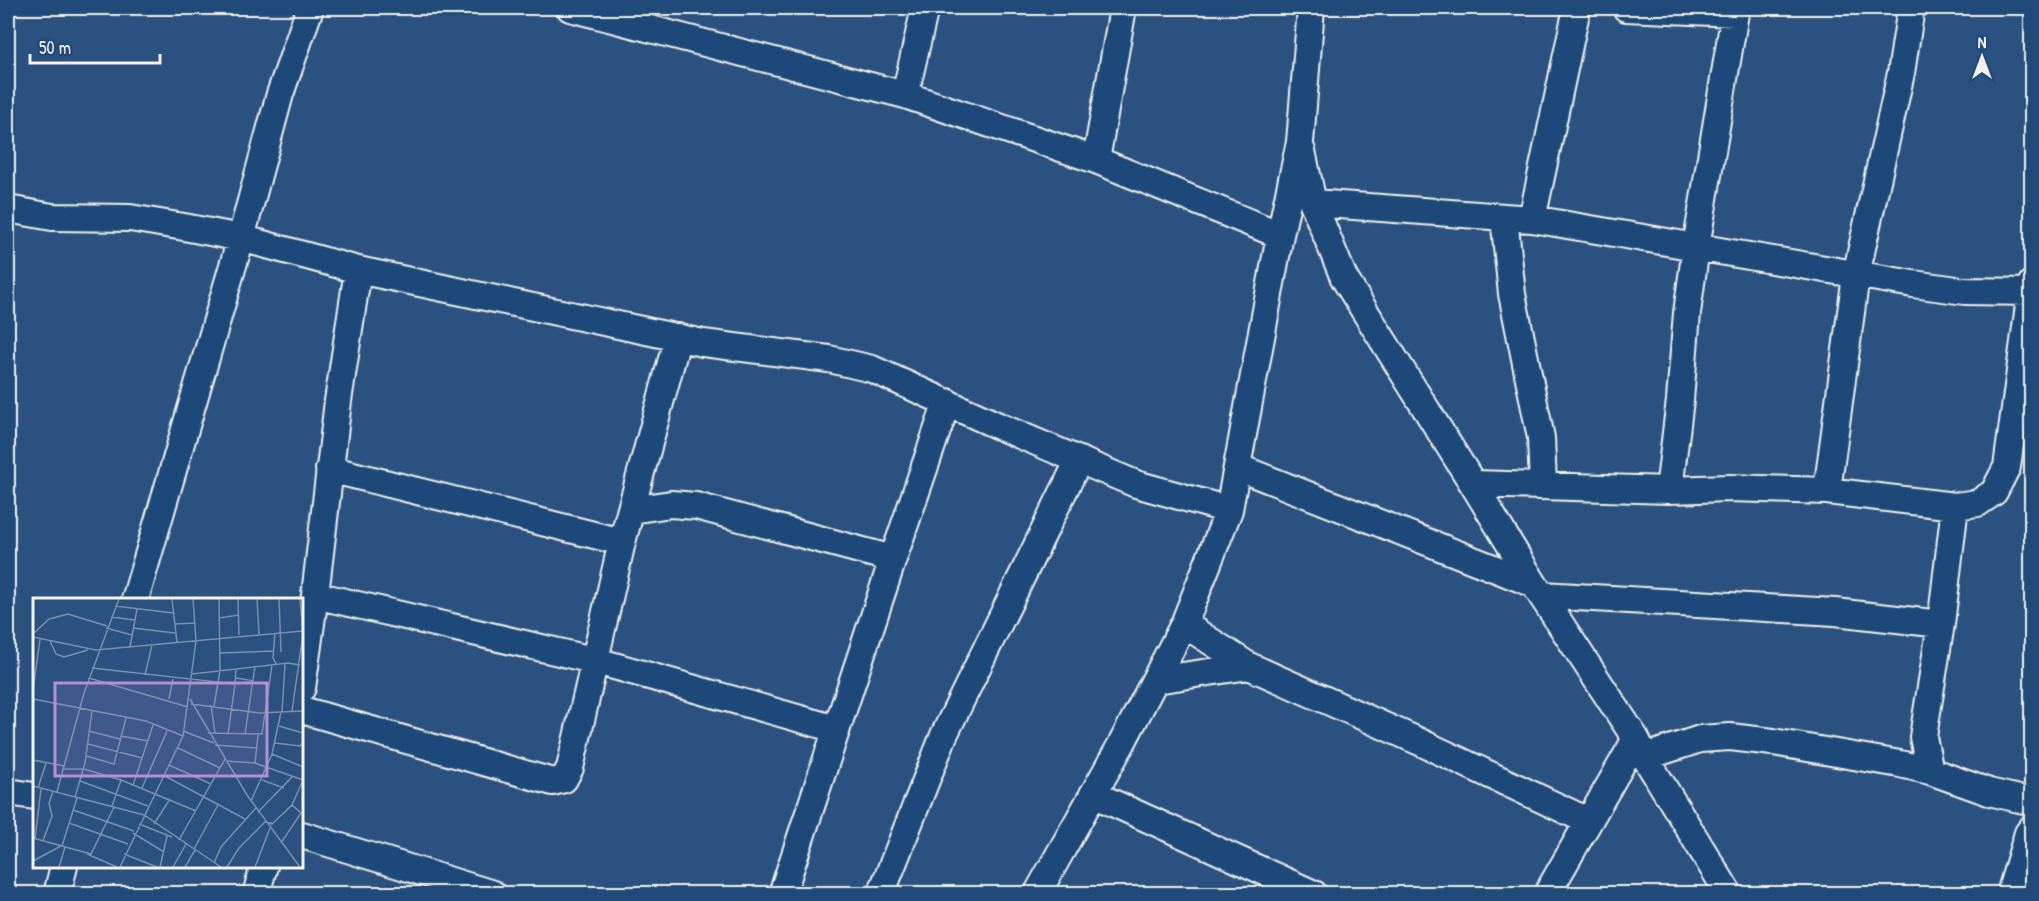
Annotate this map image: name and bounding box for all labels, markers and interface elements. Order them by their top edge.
scale bar [30,27,160,65]
north arrow [1952,27,2012,87]
text: N [1978,31,1987,53]
text: 50 m [39,35,71,60]
inset map [33,598,303,868]

